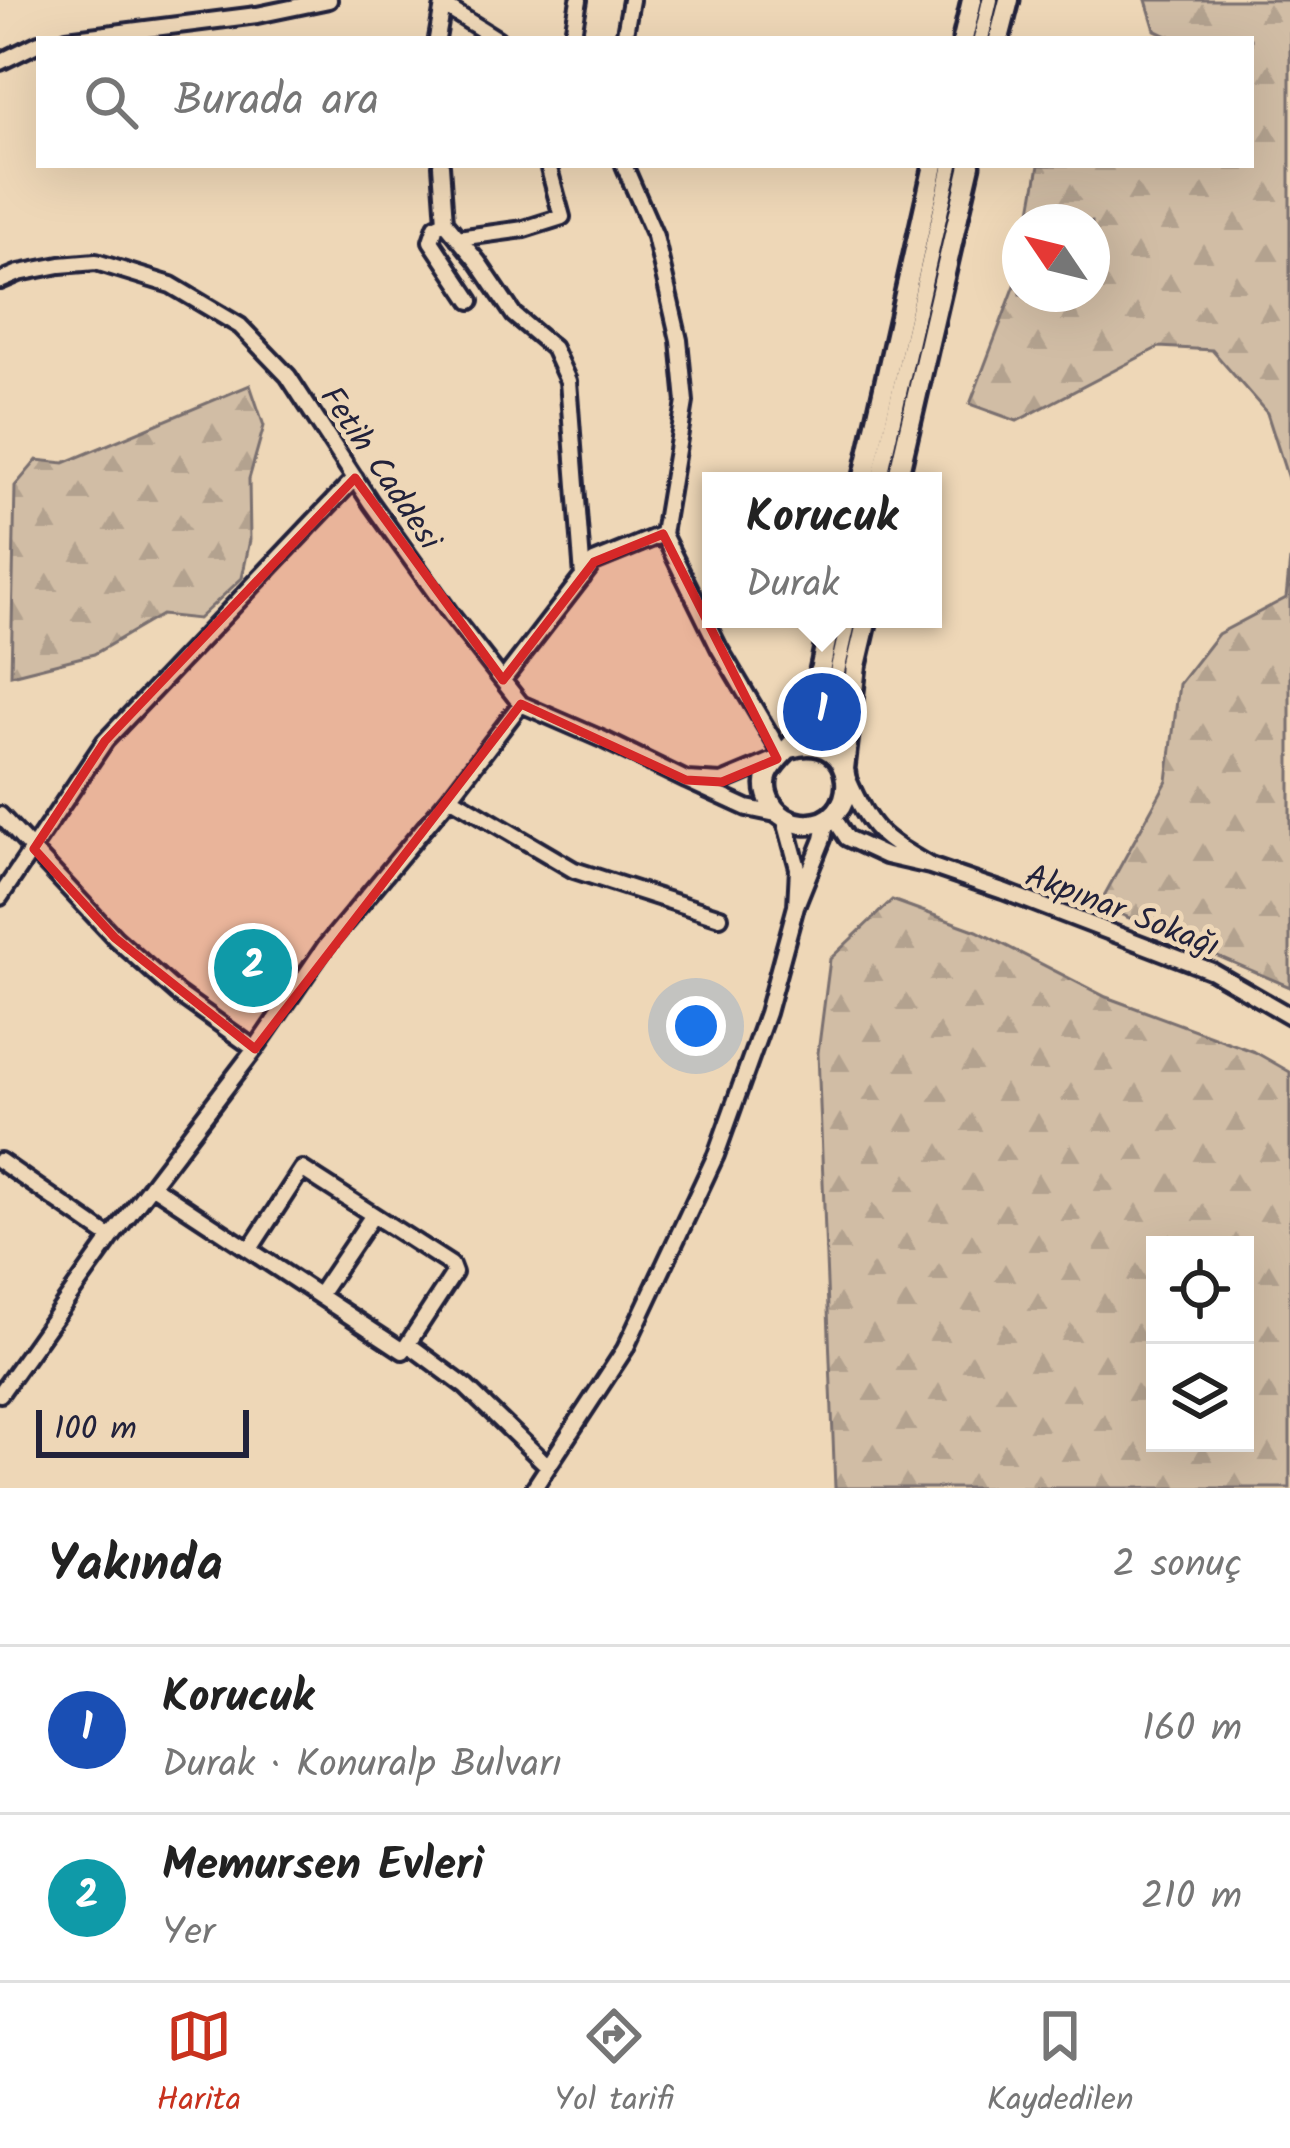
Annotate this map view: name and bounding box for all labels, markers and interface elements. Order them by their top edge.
search box [36,36,1254,168]
text: Burada ara [174,66,379,138]
icon: search [78,69,144,135]
north arrow [1002,204,1110,312]
street label: Fetih Caddesi [304,376,454,563]
popup [702,472,942,628]
text: Korucuk [746,483,898,555]
text: Durak [746,555,839,617]
pin: 1 [783,667,861,757]
street label: Akpınar Sokağı [1017,851,1227,974]
pin: 2 [214,923,292,1013]
your location [666,996,726,1056]
map controls [1146,1236,1254,1452]
button: locate [1146,1236,1254,1344]
button: layers [1146,1344,1254,1452]
scale bar [36,1404,249,1457]
text: 100 m [54,1404,137,1457]
text: Yakında [48,1526,223,1607]
text: 2 sonuç [1112,1535,1242,1597]
text: Korucuk [162,1663,314,1735]
text: 1 [81,1699,93,1761]
text: 160 m [1142,1699,1242,1761]
text: Durak · Konuralp Bulvarı [162,1735,562,1797]
text: Memursen Evleri [162,1831,484,1903]
text: 2 [76,1867,98,1929]
text: 210 m [1141,1867,1242,1929]
text: Yer [162,1903,215,1965]
tab: Harita [157,2003,241,2128]
tab: Yol tarifi [554,2003,674,2128]
tab: Kaydedilen [987,2003,1133,2128]

